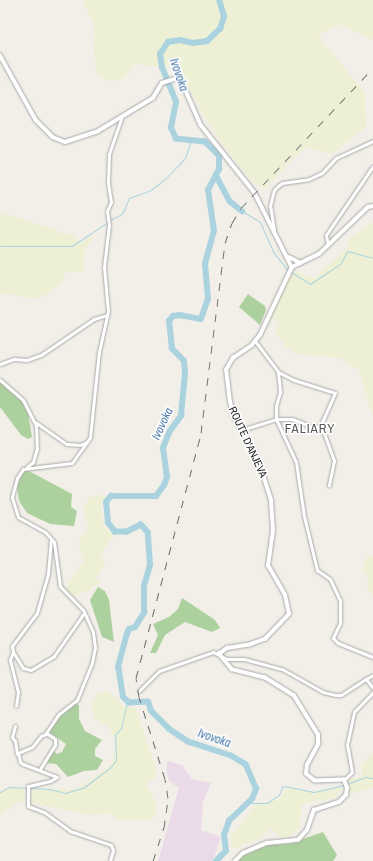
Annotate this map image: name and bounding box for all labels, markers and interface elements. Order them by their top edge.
water label: Ivovoka [166,57,190,93]
street label: ROUTE D'ANJEVA [226,404,270,480]
water label: Ivovoka [149,406,177,442]
district label: FALIARY [285,421,335,437]
water label: Ivovoka [196,727,232,751]

